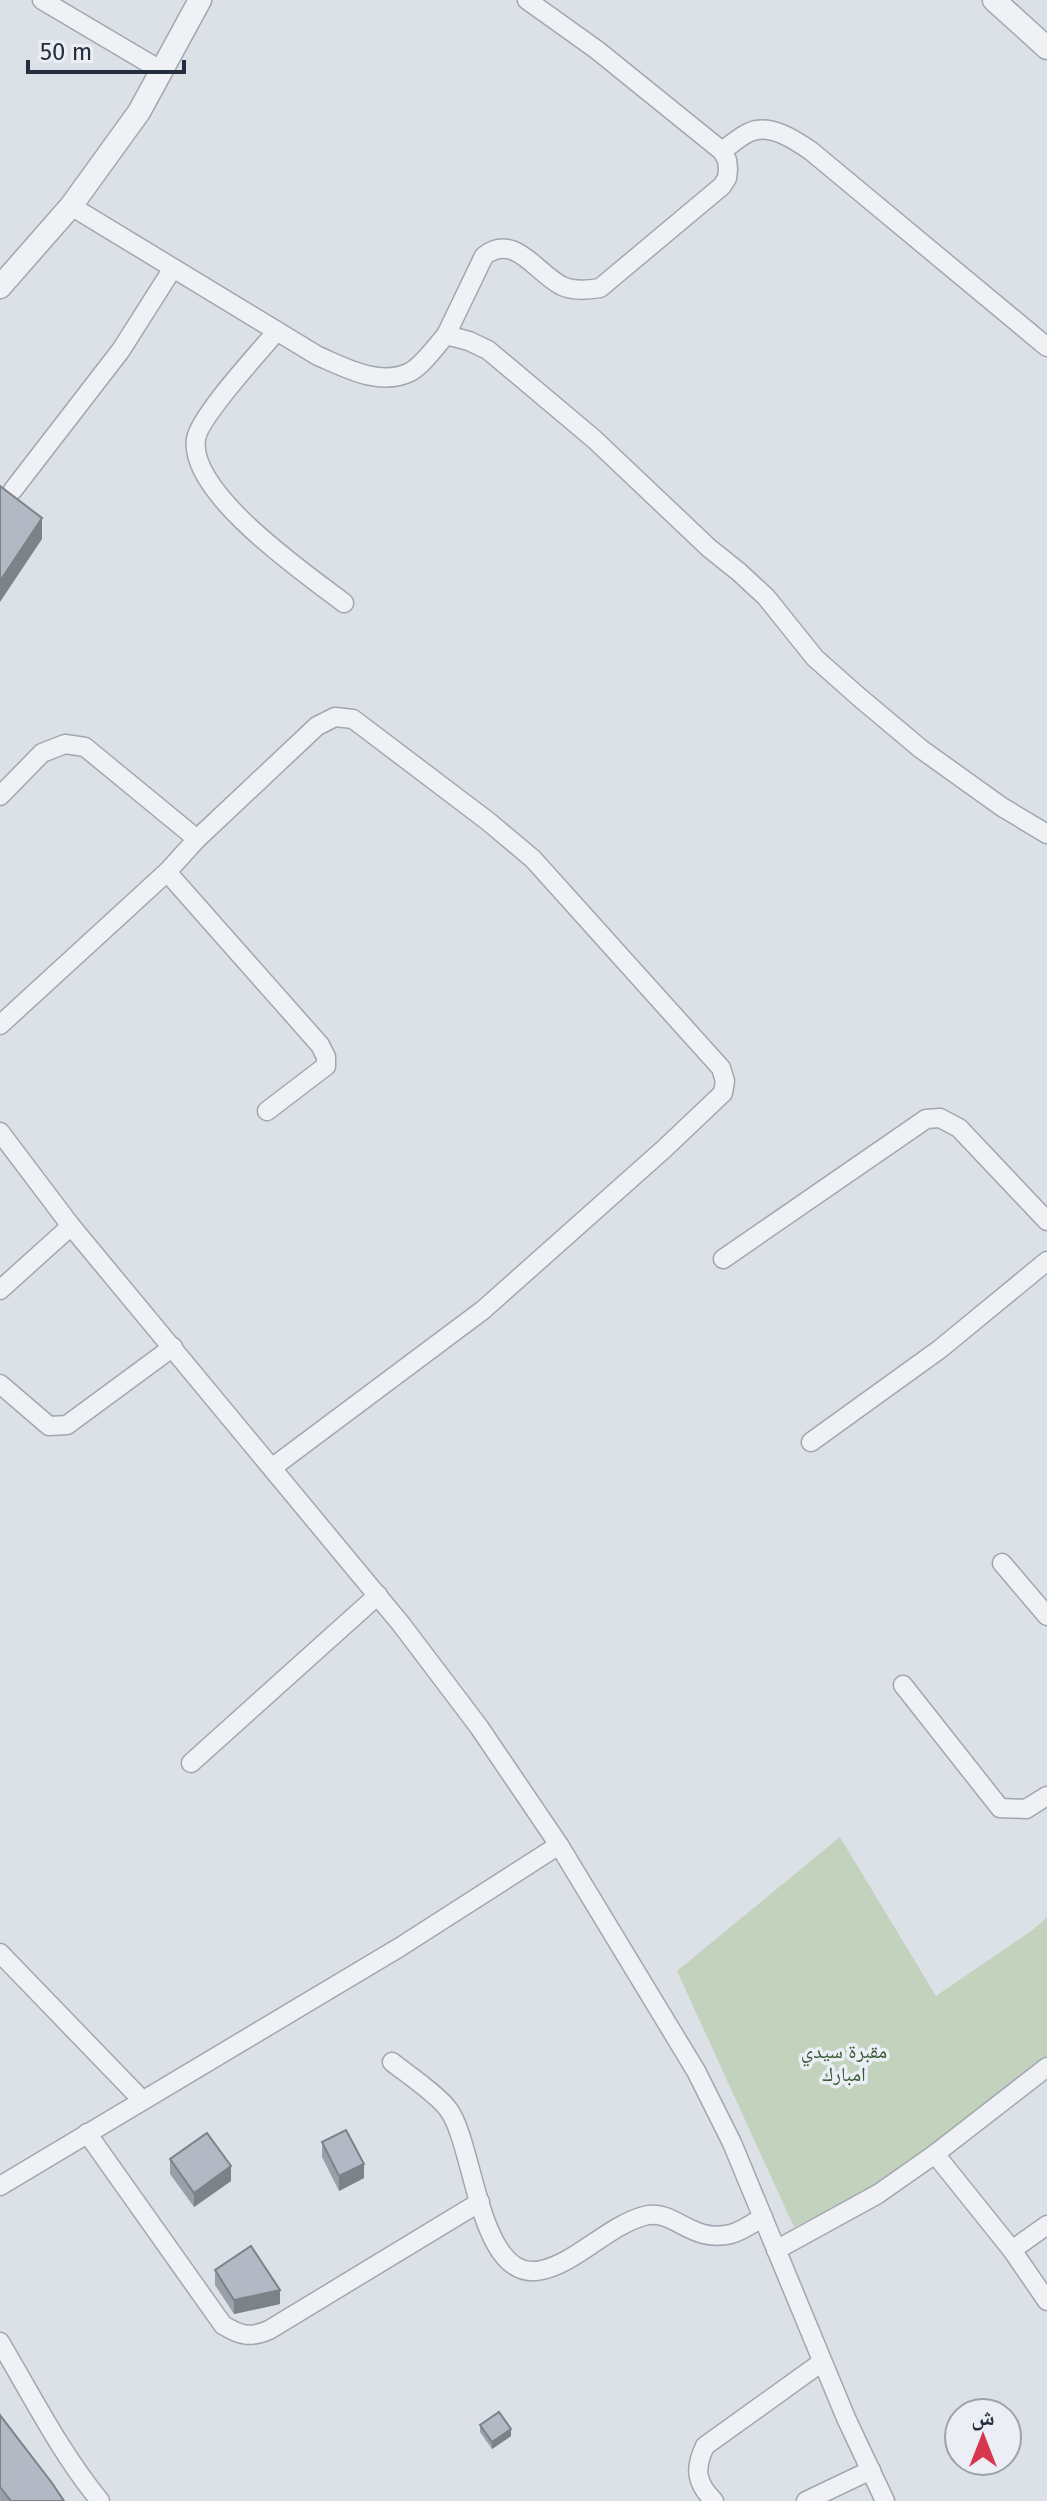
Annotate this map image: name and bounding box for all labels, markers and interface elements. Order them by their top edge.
scale bar [28,24,184,74]
text: 50 m [40,38,92,66]
park label: مقبرة سيدي امبارك [801,2039,887,2086]
north arrow [943,2397,1023,2477]
text: ش [971,2404,995,2431]

